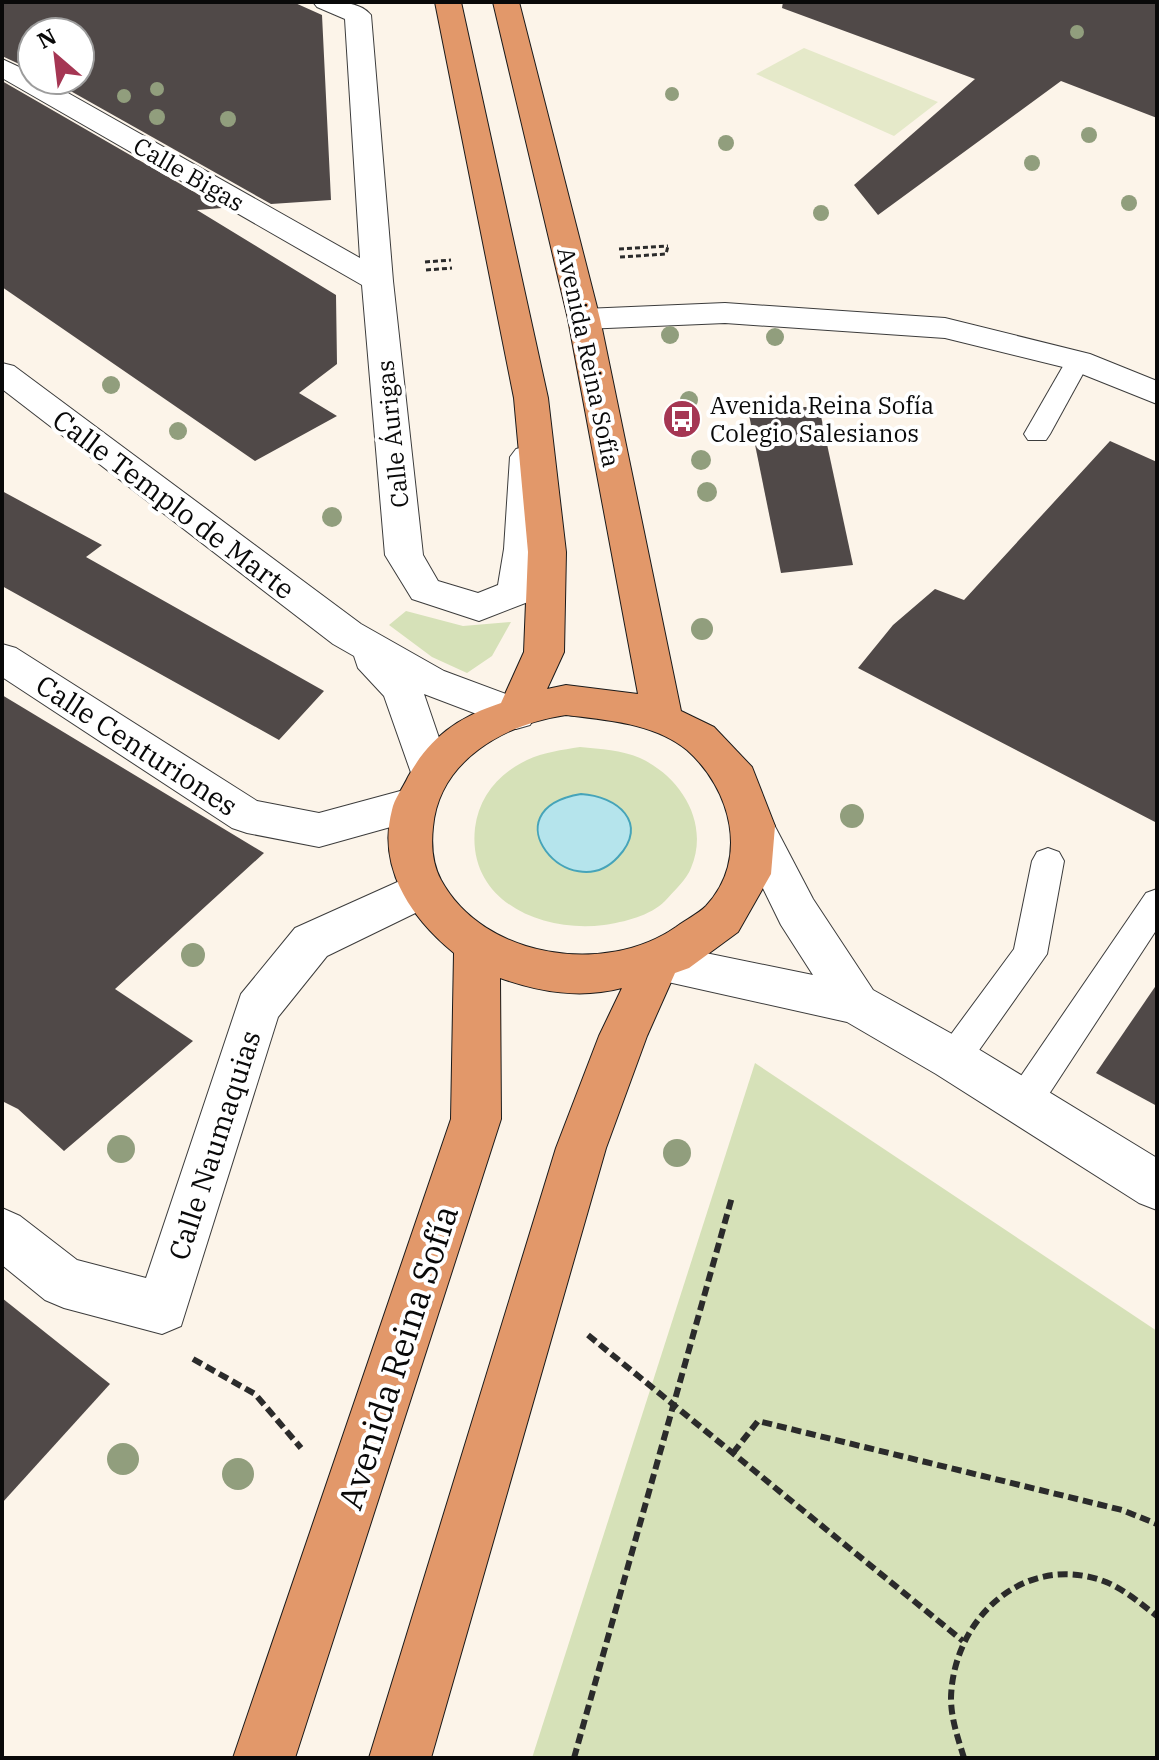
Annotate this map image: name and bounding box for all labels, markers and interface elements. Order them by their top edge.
north arrow [16,16,96,96]
text: N [32,21,61,55]
street label: Calle Bigas [128,129,250,219]
street label: Avenida Reina Sofía [550,244,628,470]
street label: Calle Áurigas [368,359,416,509]
place label: Avenida Reina Sofía Colegio Salesianos [710,389,934,449]
bus stop icon: Avenida Reina Sofía Colegio Salesianos [661,398,703,440]
street label: Calle Templo de Marte [46,401,302,607]
street label: Calle Centuriones [29,666,245,824]
street label: Calle Naumaquias [159,1025,269,1265]
street label: Avenida Reina Sofía [327,1199,467,1515]

